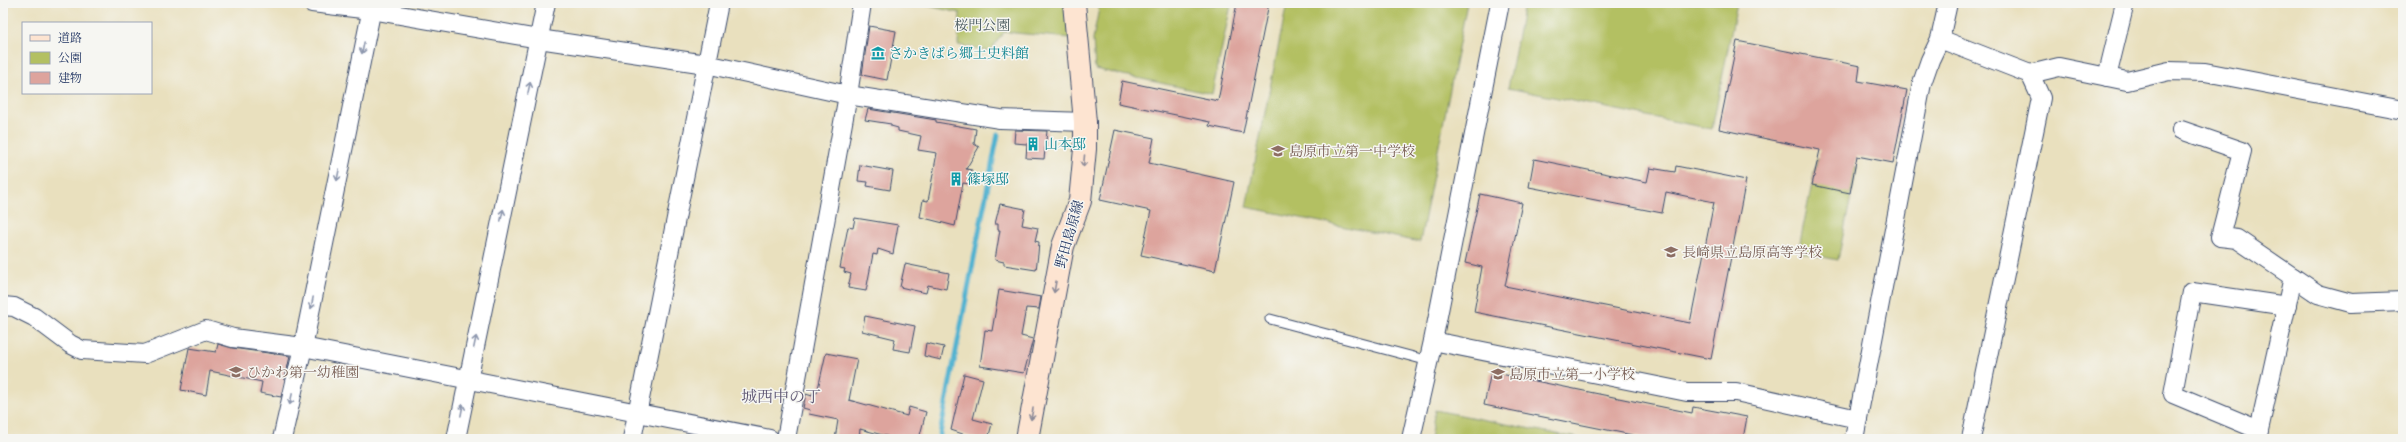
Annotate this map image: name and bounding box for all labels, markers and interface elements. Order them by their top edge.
park label: 桜門公園 [954,17,1010,35]
legend [22,22,152,94]
text: 道路 [58,31,82,46]
one-way arrow [359,41,367,54]
museum icon: さかきばら郷土史料館 [870,45,886,61]
place label: さかきばら郷土史料館 [889,45,1029,63]
text: 公園 [58,51,82,66]
text: 建物 [58,71,82,86]
one-way arrow [525,82,533,95]
building icon: 山本邸 [1025,136,1041,152]
place label: 山本邸 [1044,136,1086,154]
school or university icon: 島原市立第一中学校 [1270,143,1286,159]
place label: 島原市立第一中学校 [1289,143,1415,161]
one-way arrow [1080,154,1088,167]
one-way arrow [334,169,342,182]
building icon: 篠塚邸 [948,171,964,187]
place label: 篠塚邸 [967,171,1009,189]
street label: 野田島原線 [1052,198,1088,270]
one-way arrow [499,209,507,222]
school or university icon: 長崎県立島原高等学校 [1663,244,1679,260]
place label: 長崎県立島原高等学校 [1682,244,1822,262]
one-way arrow [1051,280,1059,293]
one-way arrow [308,296,316,309]
one-way arrow [472,336,480,349]
school or university icon: ひかわ第一幼稚園 [228,364,244,380]
place label: ひかわ第一幼稚園 [247,364,359,382]
school or university icon: 島原市立第一小学校 [1490,366,1506,382]
place label: 島原市立第一小学校 [1509,366,1635,384]
district label: 城西中の丁 [741,388,821,408]
one-way arrow [287,392,295,405]
one-way arrow [458,404,466,417]
one-way arrow [1028,408,1036,421]

